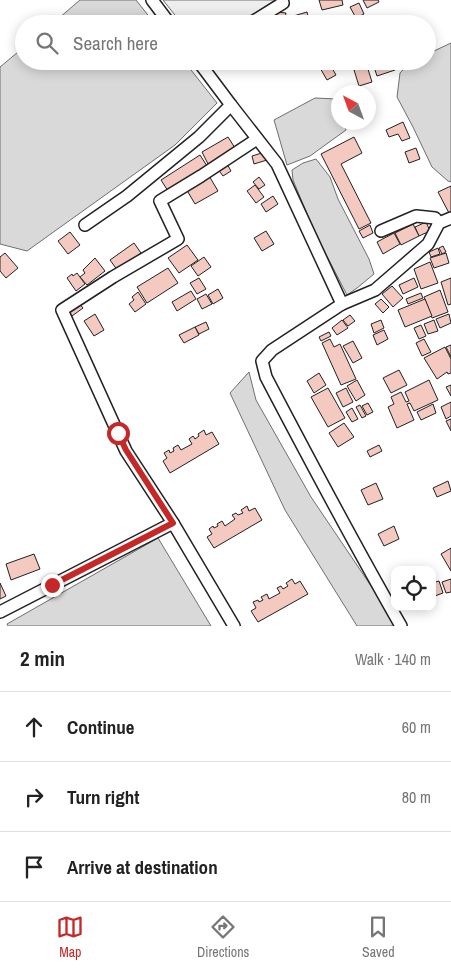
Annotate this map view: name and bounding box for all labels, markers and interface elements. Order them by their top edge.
search box [15,15,436,70]
icon: search [33,29,61,57]
text: Search here [73,30,158,56]
north arrow [331,85,376,130]
route start [107,422,130,445]
map controls [391,566,436,611]
button: locate [391,566,436,611]
route end [41,574,64,597]
text: 2 min [20,644,65,673]
text: Walk · 140 m [355,648,431,670]
icon: ahead [20,713,48,741]
text: Continue [67,714,135,740]
text: 60 m [402,716,431,738]
icon: right [20,783,48,811]
text: Turn right [67,784,139,810]
text: 80 m [402,786,431,808]
icon: arrive [20,853,48,881]
text: Arrive at destination [67,854,218,880]
tab: Map [56,913,84,961]
tab: Directions [197,913,249,961]
tab: Saved [362,913,395,961]

